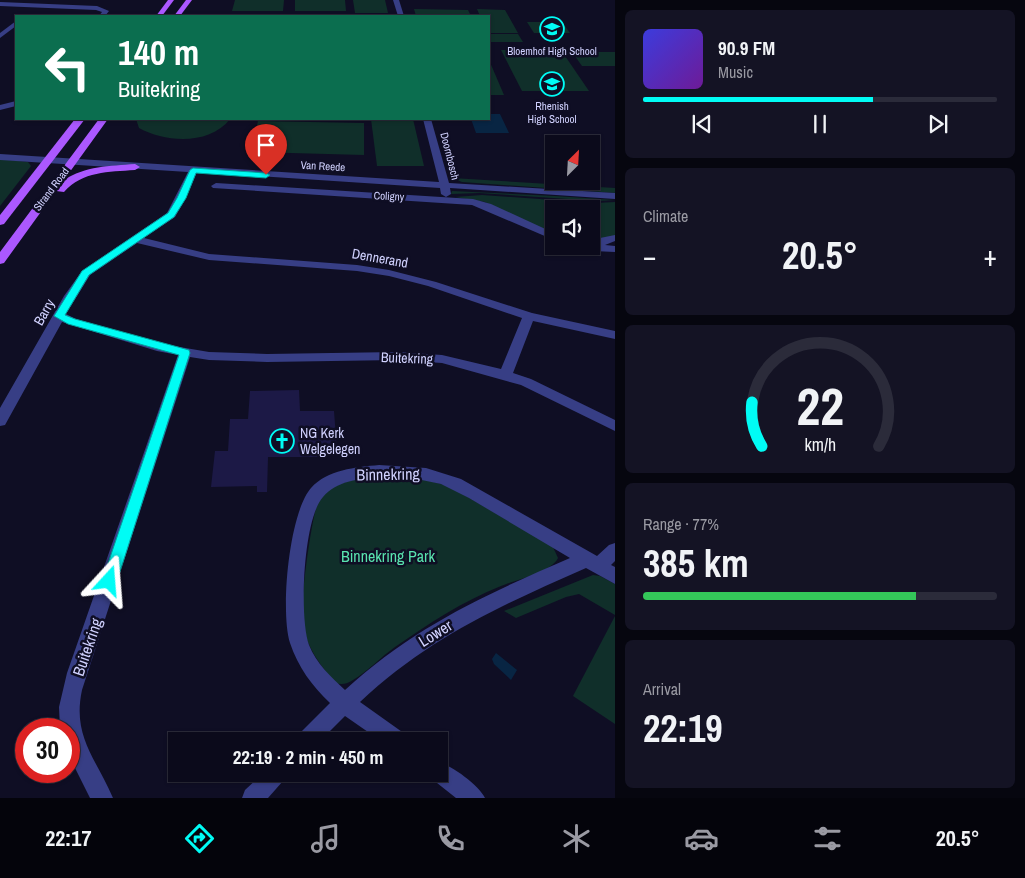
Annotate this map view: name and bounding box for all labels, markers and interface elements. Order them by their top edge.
school or university icon: Bloemhof High School [539,16,565,42]
text: 140 m [118,29,199,76]
icon: left [35,35,100,100]
text: 90.9 FM [718,35,775,61]
place label: Bloemhof High School [507,44,597,58]
text: Music [718,61,753,83]
school or university icon: Rhenish High School [539,71,565,97]
text: Buitekring [118,74,200,104]
place label: Rhenish High School [527,99,577,126]
icon: previous [688,110,716,138]
icon: pause [806,110,834,138]
icon: next [924,110,952,138]
pin [245,124,287,175]
icon: arrive [252,131,280,159]
street label: Doornbosch [437,131,463,181]
north arrow [545,135,600,190]
map controls [545,135,600,255]
street label: Van Reede [300,158,346,174]
street label: Strand Road [30,165,72,213]
street label: Coligny [373,188,405,204]
button: sound [545,200,600,255]
text: Climate [643,205,688,227]
text: 20.5° [782,230,858,281]
text: − [643,237,656,275]
text: + [984,237,997,275]
street label: Dennerand [350,244,410,272]
street label: Barry [29,295,59,328]
street label: Buitekring [381,348,434,368]
text: 22 [796,371,844,441]
place label: NG Kerk Welgelegen [300,424,360,458]
church icon: NG Kerk Welgelegen [269,428,295,454]
text: km/h [804,433,836,457]
street label: Binnekring [356,462,421,486]
text: Range · 77% [643,513,719,535]
text: 385 km [643,538,749,589]
park label: Binnekring Park [341,545,435,567]
position arrow [82,554,134,606]
street label: Buitekring [67,614,107,679]
street label: Lower [414,614,457,652]
text: Arrival [643,678,681,700]
text: 22:19 [643,703,723,754]
speed limit sign: 30 [15,718,80,783]
text: 22:19 · 2 min · 450 m [233,744,383,770]
icon: directions [182,821,217,856]
icon: music [308,821,343,856]
icon: phone [433,821,468,856]
icon: climate [559,821,594,856]
icon: car [684,821,719,856]
icon: filters [810,821,845,856]
text: 22:17 [45,823,91,853]
text: 20.5° [936,823,980,853]

